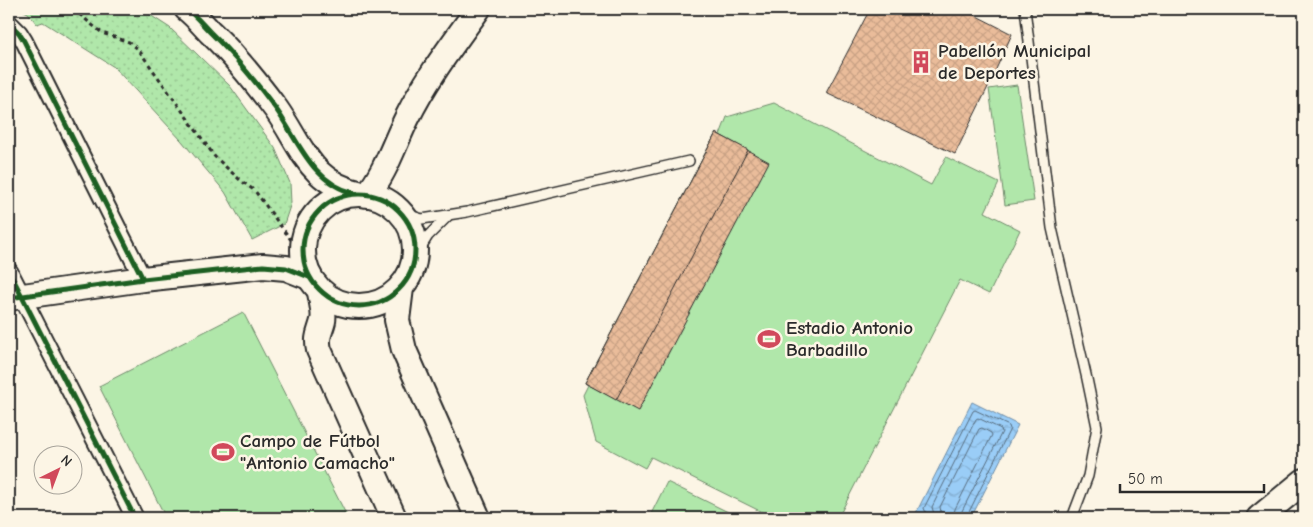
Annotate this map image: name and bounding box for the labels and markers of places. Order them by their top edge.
place label: Pabellón Municipal de Deportes [938,40,1091,84]
building icon: Pabellón Municipal de Deportes [908,49,934,75]
place label: Estadio Antonio Barbadillo [786,317,913,361]
sports icon: Estadio Antonio Barbadillo [756,326,782,352]
place label: Campo de Fútbol "Antonio Camacho" [240,430,395,474]
sports icon: Campo de Fútbol "Antonio Camacho" [210,439,236,465]

